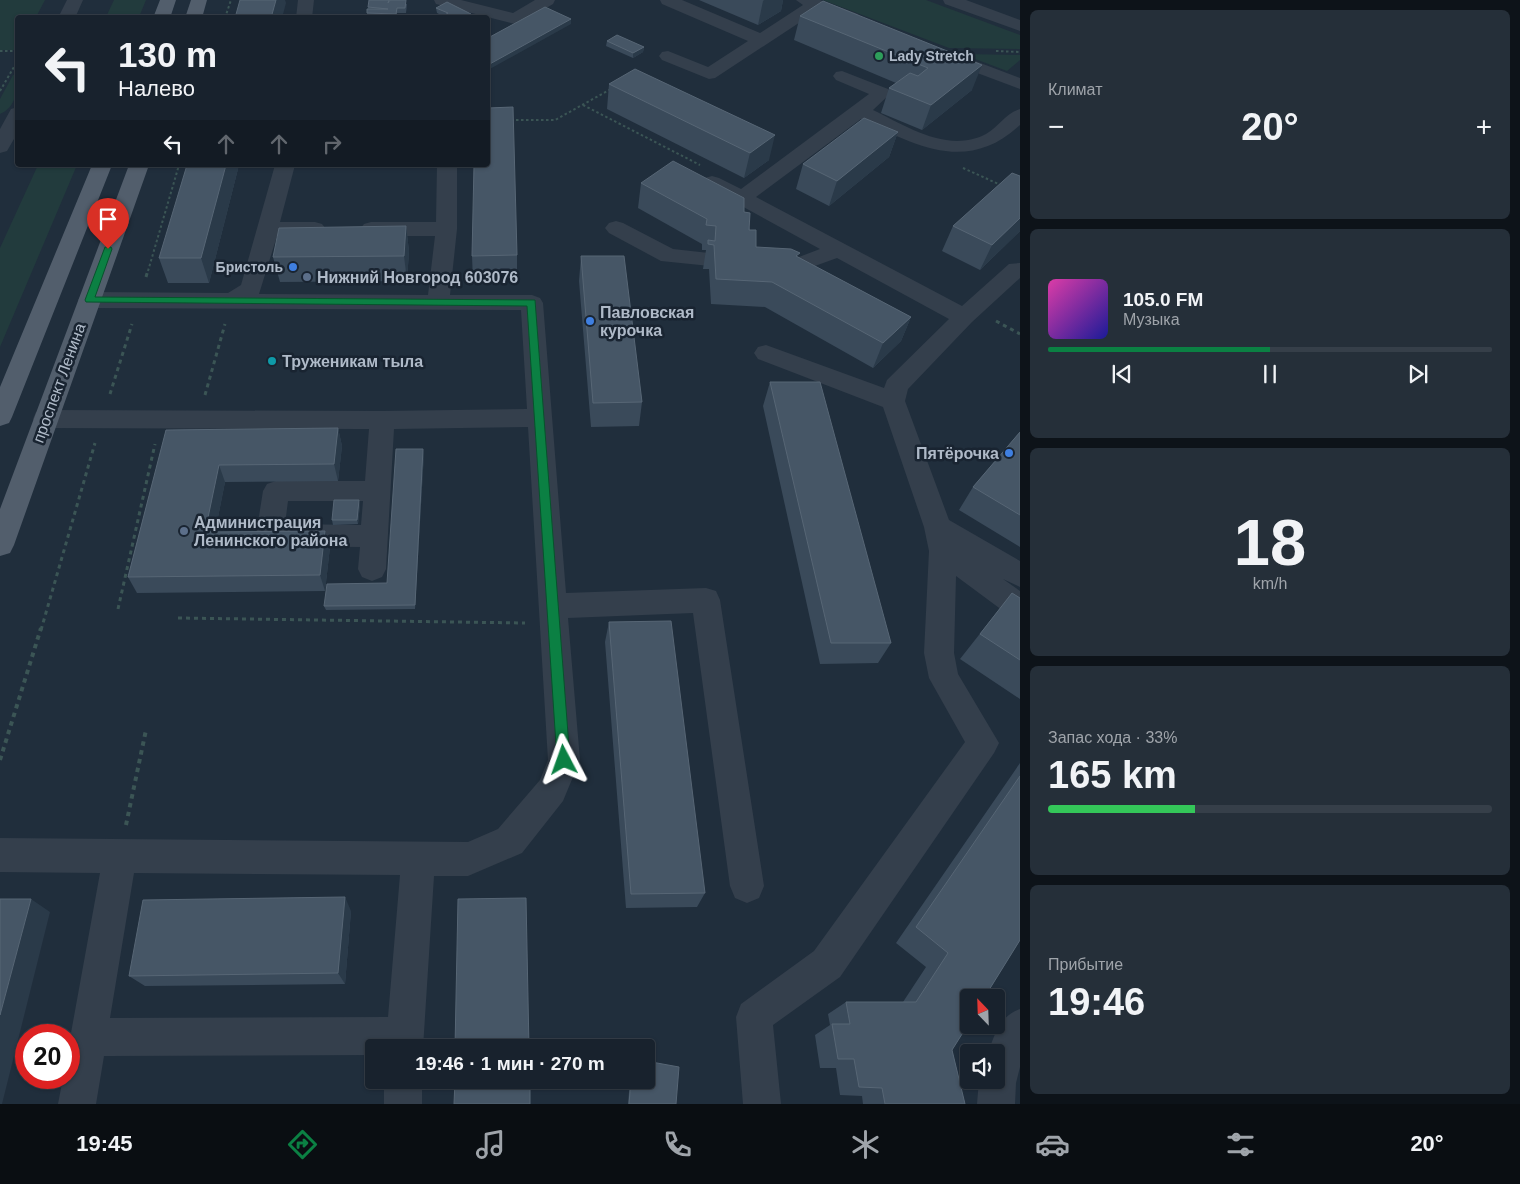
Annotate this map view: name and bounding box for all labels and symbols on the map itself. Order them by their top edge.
place label: Lady Stretch [889,48,974,64]
marker: Lady Stretch [873,50,885,62]
pin [87,198,129,249]
place label: Бристоль [216,259,283,275]
marker: Бристоль [287,261,299,273]
place label: Нижний Новгород 603076 [317,269,518,286]
marker: Нижний Новгород 603076 [301,271,313,283]
place label: Павловская курочка [600,304,694,339]
marker: Павловская курочка [584,315,596,327]
street label: проспект Ленина [29,321,89,445]
place label: Труженикам тыла [282,353,423,370]
marker: Труженикам тыла [266,355,278,367]
place label: Пятёрочка [916,445,999,462]
marker: Пятёрочка [1003,447,1015,459]
place label: Администрация Ленинского района [194,514,347,549]
marker: Администрация Ленинского района [178,525,190,537]
position arrow [537,733,589,785]
north arrow [960,989,1005,1034]
speed limit sign: 20 [15,1024,80,1089]

